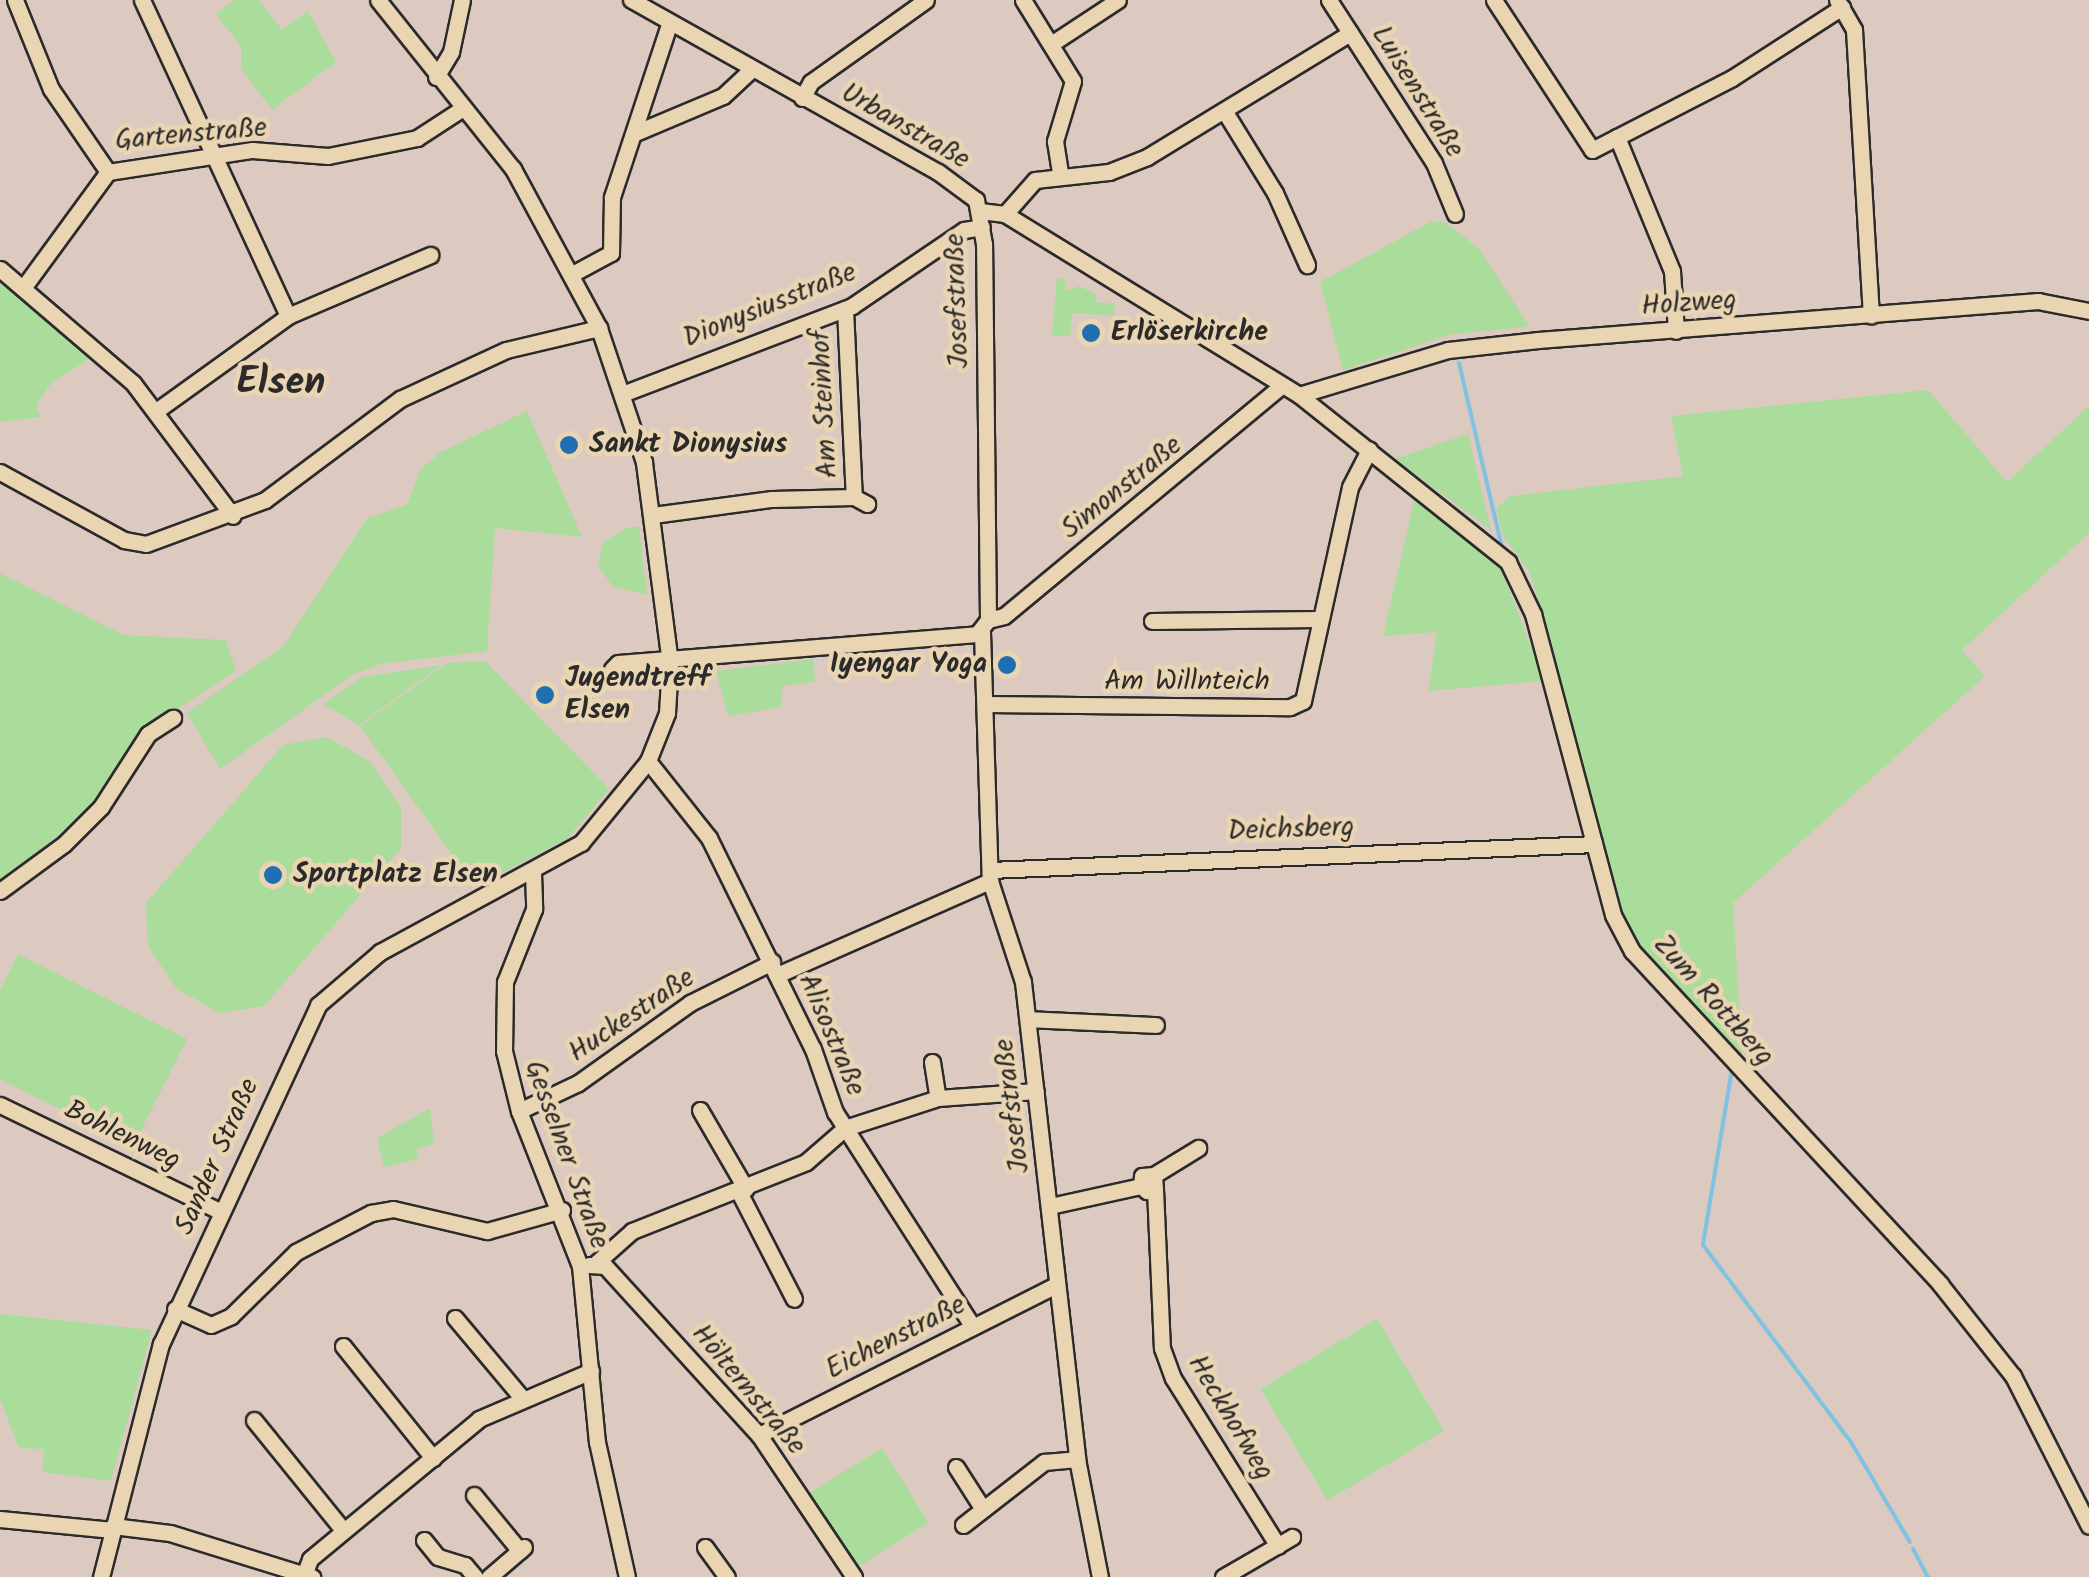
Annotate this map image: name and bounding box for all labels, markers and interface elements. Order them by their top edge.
street label: Luisenstraße [1363,20,1471,164]
street label: Urbanstraße [835,77,975,177]
street label: Gartenstraße [114,112,268,158]
street label: Josefstraße [939,233,977,369]
street label: Dionysiusstraße [679,256,861,356]
street label: Holzweg [1640,284,1738,324]
place label: Erlöserkirche [1111,316,1268,350]
marker: Erlöserkirche [1080,322,1102,344]
street label: Am Steinhof [804,329,846,479]
district label: Elsen [237,361,325,407]
place label: Sankt Dionysius [589,428,787,462]
street label: Simonstraße [1055,429,1189,547]
marker: Sankt Dionysius [558,434,580,456]
place label: Iyengar Yoga [830,648,987,682]
marker: Iyengar Yoga [996,654,1018,676]
place label: Jugendtreff Elsen [565,662,711,728]
street label: Am Willnteich [1104,665,1270,699]
marker: Jugendtreff Elsen [534,684,556,706]
street label: Deichsberg [1227,811,1355,849]
place label: Sportplatz Elsen [293,858,498,892]
marker: Sportplatz Elsen [262,864,284,886]
street label: Zum Rottberg [1645,928,1781,1074]
street label: Huckestraße [563,962,701,1070]
street label: Alisostraße [790,969,872,1101]
street label: Josefstraße [988,1037,1038,1175]
street label: Gesselner Straße [516,1056,616,1254]
street label: Sander Straße [169,1074,267,1240]
street label: Bohlenweg [59,1094,185,1178]
street label: Eichenstraße [821,1288,971,1388]
street label: Hölternstraße [684,1318,812,1462]
street label: Heckhofweg [1180,1349,1280,1487]

